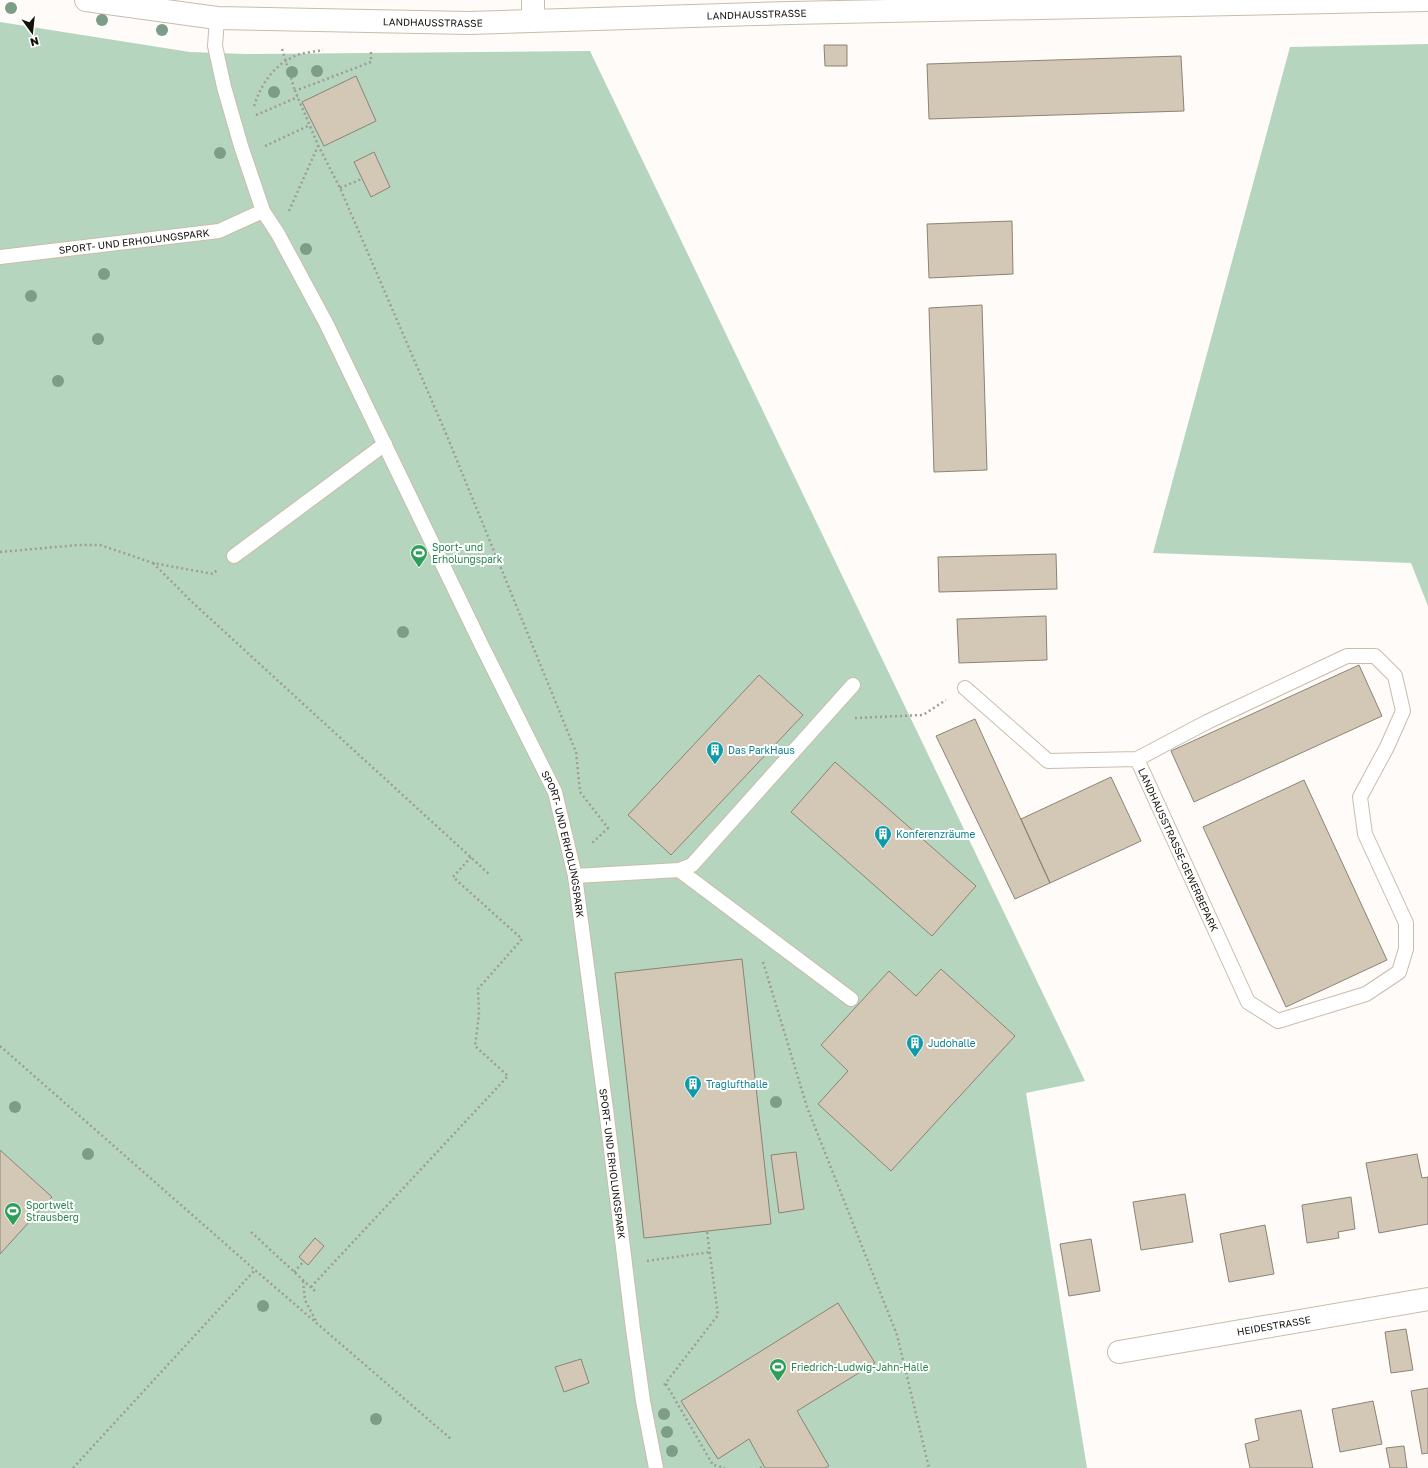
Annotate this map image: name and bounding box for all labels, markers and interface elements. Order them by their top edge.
street label: LANDHAUSSTRASSE [706,7,807,22]
north arrow [12,12,52,52]
street label: LANDHAUSSTRASSE [383,15,483,29]
text: N [29,35,40,50]
street label: SPORT- UND ERHOLUNGSPARK [58,226,210,256]
place label: Sport- und Erholungspark [432,541,503,565]
sports icon: Sport- und Erholungspark [409,543,429,568]
building icon: Das ParkHaus [705,740,725,765]
place label: Das ParkHaus [728,744,795,756]
street label: LANDHAUSSTRASSE-GEWERBEPARK [1136,766,1221,933]
street label: SPORT- UND ERHOLUNGSPARK [539,768,586,918]
building icon: Konferenzräume [873,824,893,849]
place label: Konferenzräume [896,828,975,840]
building icon: Judohalle [905,1033,925,1058]
place label: Judohalle [928,1037,976,1049]
building icon: Traglufthalle [683,1074,703,1099]
place label: Traglufthalle [706,1078,768,1090]
street label: SPORT- UND ERHOLUNGSPARK [597,1088,628,1240]
place label: Sportwelt Strausberg [26,1199,79,1223]
sports icon: Sportwelt Strausberg [3,1201,23,1226]
street label: HEIDESTRASSE [1236,1313,1312,1338]
sports icon: Friedrich-Ludwig-Jahn-Halle [768,1357,788,1382]
place label: Friedrich-Ludwig-Jahn-Halle [791,1361,929,1373]

